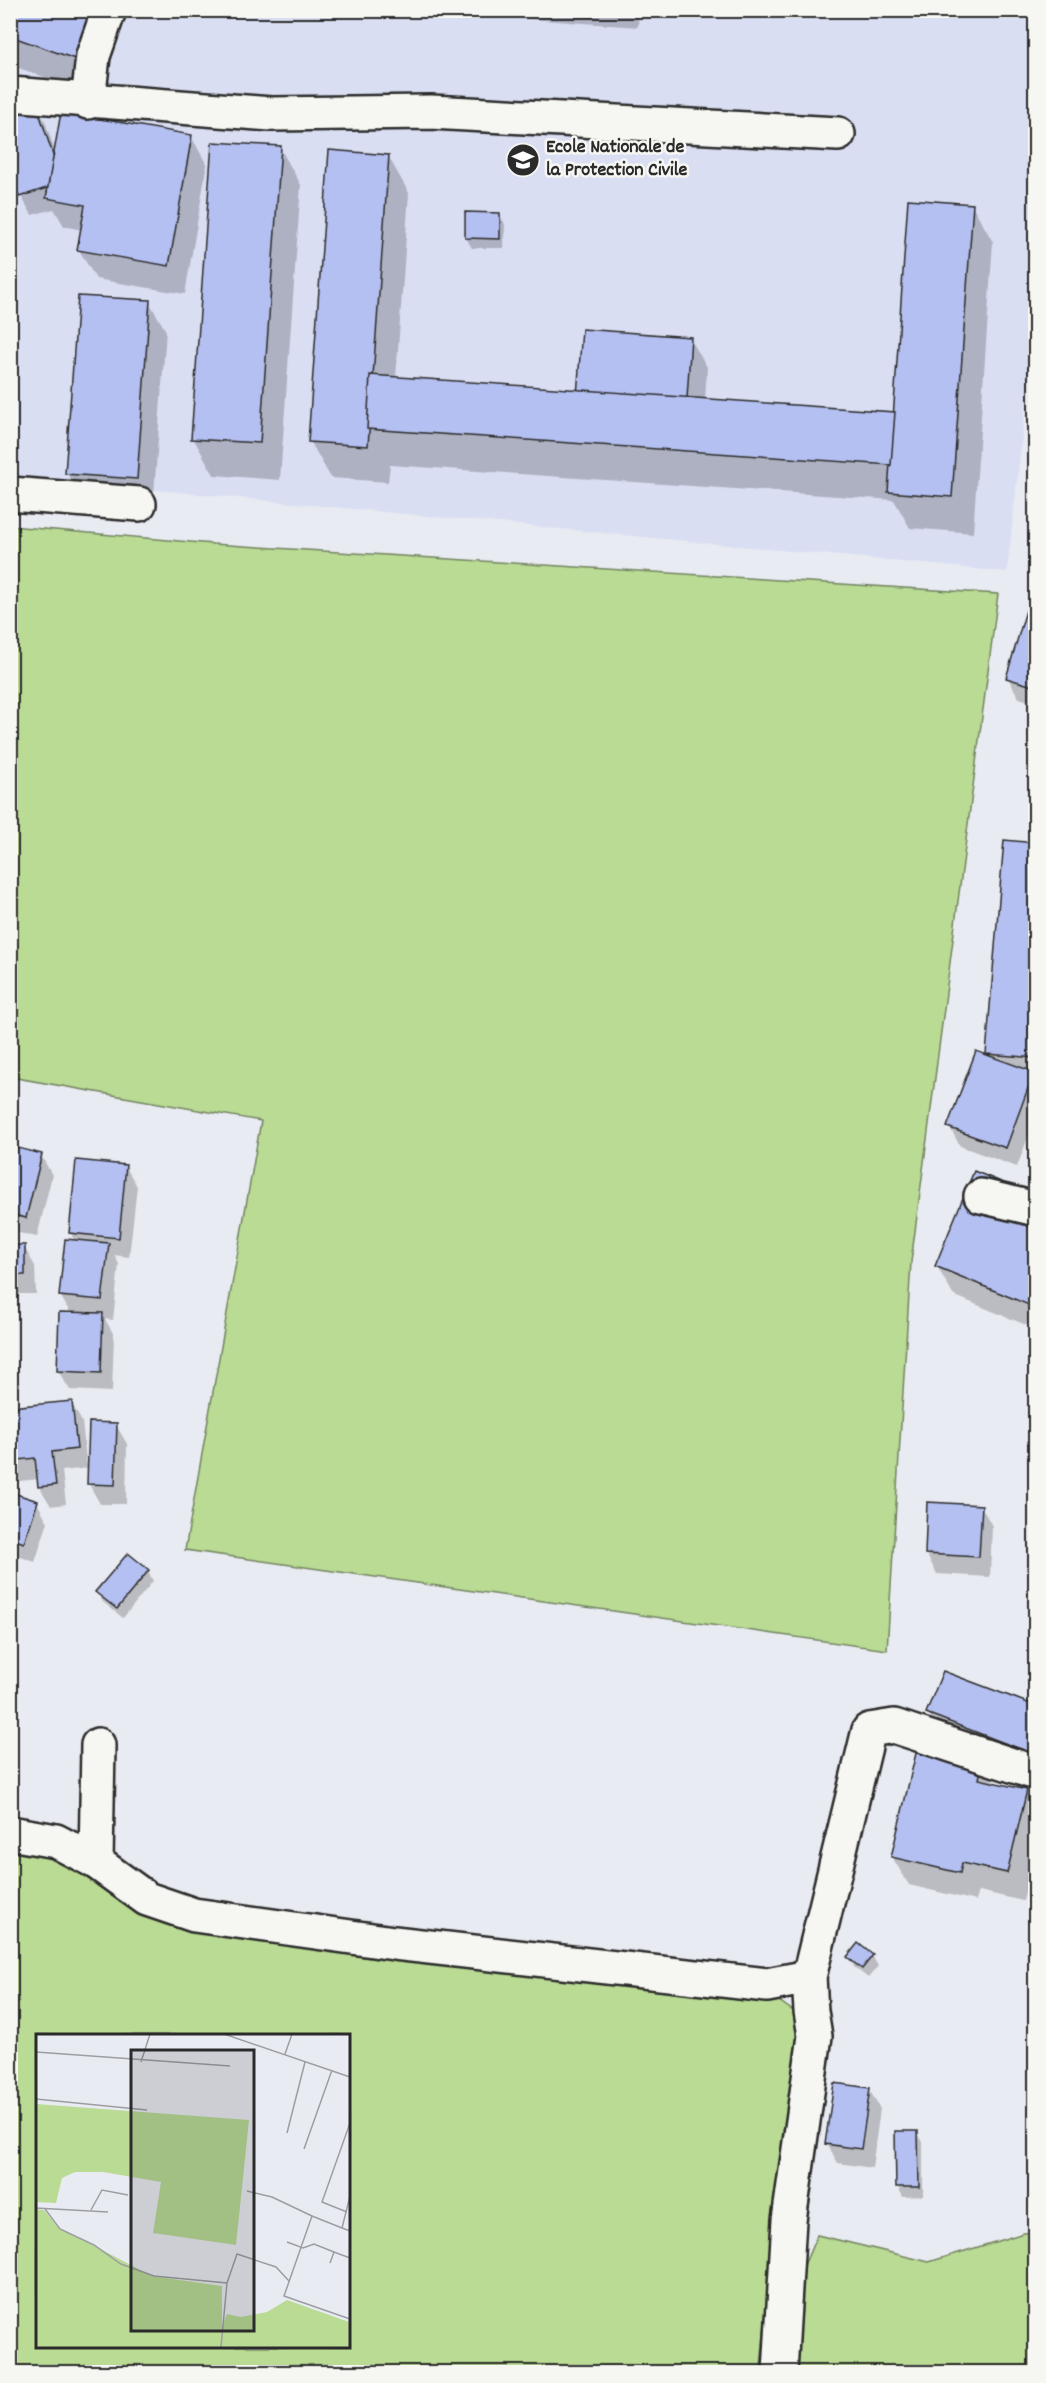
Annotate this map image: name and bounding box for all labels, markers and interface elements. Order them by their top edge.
place label: Ecole Nationale de la Protection Civile [546,134,687,185]
school or university icon: Ecole Nationale de la Protection Civile [505,142,541,178]
inset map [36,2034,350,2347]

